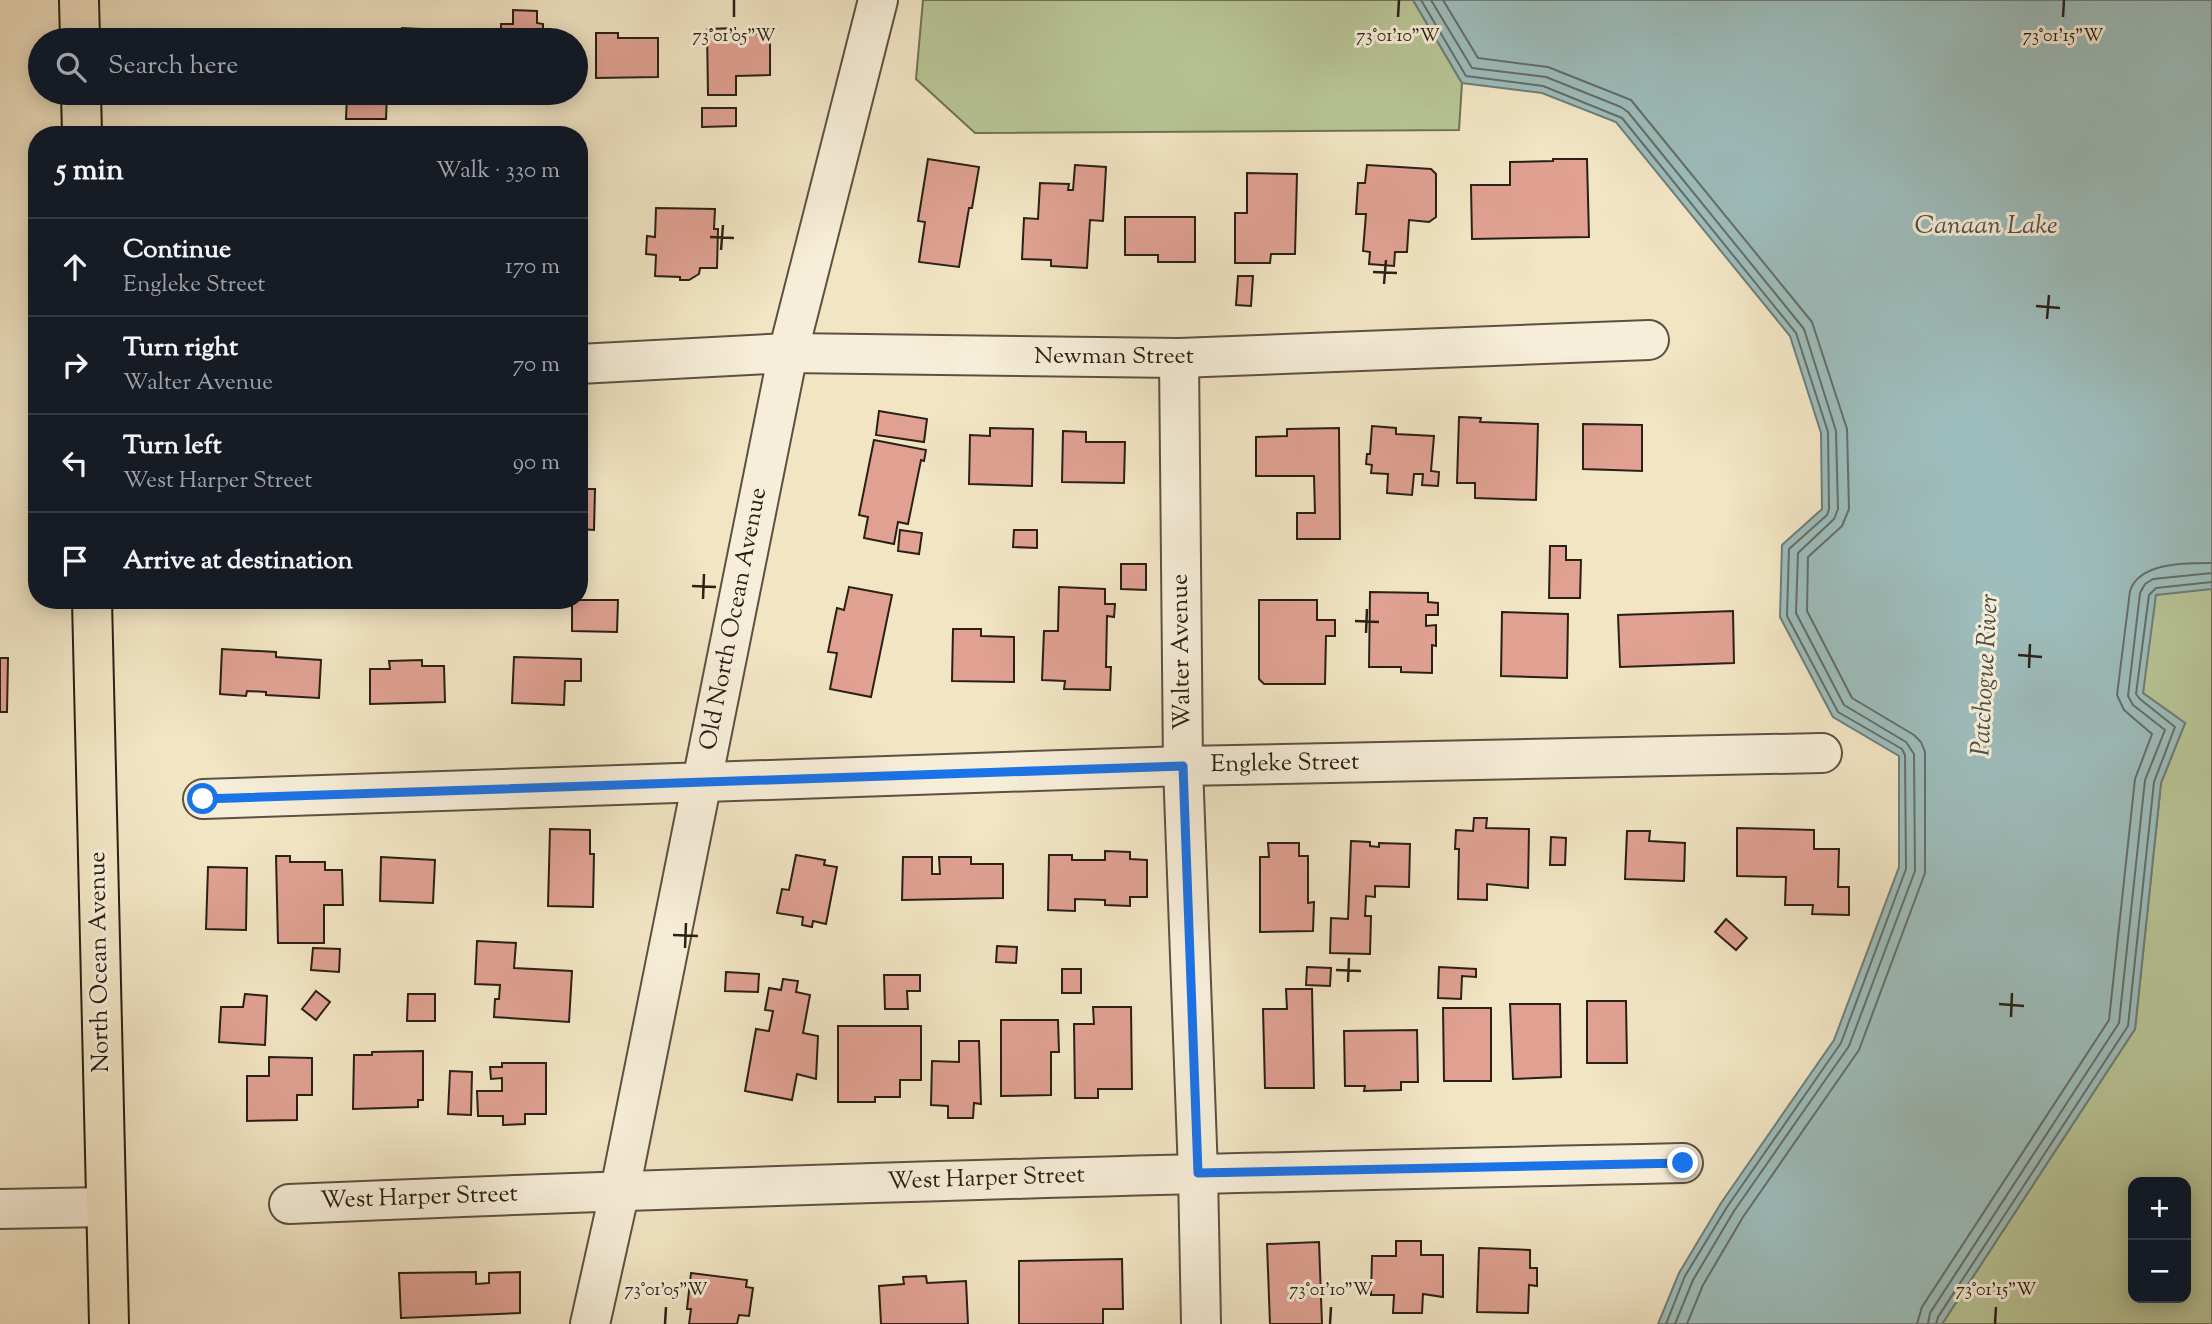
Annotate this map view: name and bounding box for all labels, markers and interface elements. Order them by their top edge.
text: 73°01'05"W [693,24,776,50]
text: 73°01'10"W [1356,24,1440,50]
text: 73°01'15"W [2023,24,2103,50]
search box [28,28,588,105]
icon: search [52,48,90,86]
text: Search here [108,48,238,85]
text: 5 min [56,150,124,193]
text: Walk · 330 m [436,155,560,188]
water label: Canaan Lake [1914,208,2058,245]
text: Continue [123,232,231,269]
icon: ahead [56,248,94,286]
text: 170 m [505,251,560,284]
text: Engleke Street [123,269,265,302]
text: Turn right [123,330,238,367]
street label: Newman Street [1034,340,1194,374]
icon: right [56,346,94,384]
text: 70 m [513,349,560,382]
text: Walter Avenue [123,367,273,400]
text: Turn left [123,428,222,465]
icon: left [56,444,94,482]
text: 90 m [513,447,560,480]
text: West Harper Street [123,465,312,498]
street label: Old North Ocean Avenue [692,485,776,753]
icon: arrive [56,542,94,580]
text: Arrive at destination [123,543,353,580]
street label: Walter Avenue [1164,573,1200,731]
water label: Patchogue River [1963,593,2009,757]
street label: Engleke Street [1210,746,1360,782]
route start [187,783,218,814]
street label: North Ocean Avenue [81,851,119,1073]
route end [1667,1147,1698,1178]
street label: West Harper Street [887,1159,1085,1199]
map controls [2128,1177,2191,1303]
button: + [2128,1177,2191,1240]
street label: West Harper Street [320,1178,518,1218]
button: − [2128,1240,2191,1303]
text: 73°01'05"W [625,1278,708,1304]
text: 73°01'10"W [1289,1278,1373,1304]
text: 73°01'15"W [1956,1278,2036,1304]

